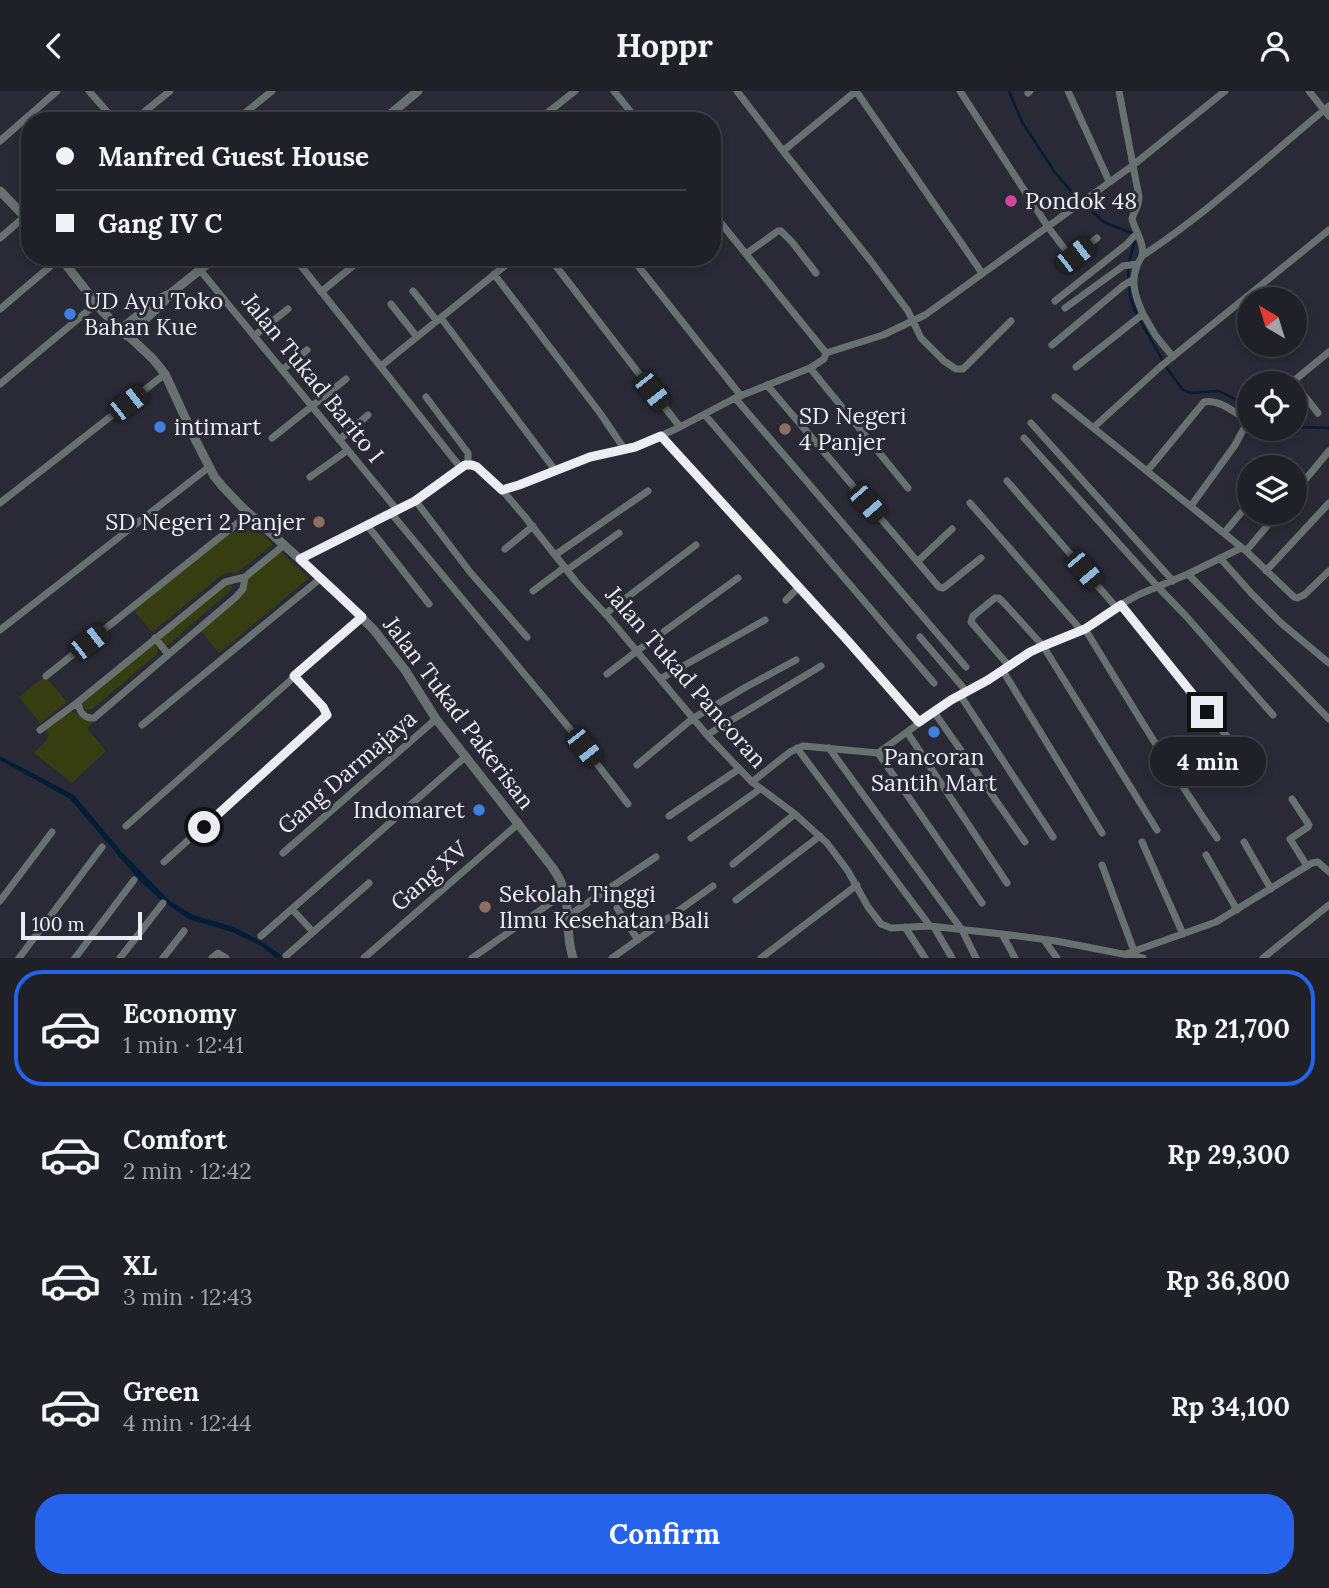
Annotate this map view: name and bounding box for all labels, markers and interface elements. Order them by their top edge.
text: Hoppr [616,25,713,66]
icon: back [35,27,73,65]
icon: person [1256,27,1294,65]
text: Manfred Guest House [98,140,369,173]
place label: Pondok 48 [1025,186,1137,215]
marker: Pondok 48 [1003,193,1019,209]
text: Gang IV C [98,207,222,240]
car [1052,234,1099,276]
place label: UD Ayu Toko Bahan Kue [84,286,223,341]
street label: Jalan Tukad Barito I [236,286,391,468]
north arrow [1237,287,1307,357]
map controls [1237,287,1307,525]
marker: UD Ayu Toko Bahan Kue [62,306,78,322]
car [631,368,674,414]
button: locate [1237,371,1307,441]
car [105,382,152,424]
place label: SD Negeri 4 Panjer [799,401,906,456]
place label: intimart [174,412,261,441]
marker: intimart [152,419,168,435]
marker: SD Negeri 4 Panjer [777,421,793,437]
button: layers [1237,455,1307,525]
car [846,480,889,526]
place label: SD Negeri 2 Panjer [105,507,305,536]
marker: SD Negeri 2 Panjer [311,514,327,530]
car [1063,547,1106,593]
street label: Jalan Tukad Pancoran [599,579,773,773]
street label: Jalan Tukad Pakerisan [377,610,541,815]
car [66,621,113,663]
route end [1191,696,1223,728]
street label: Gang Darmajaya [271,703,422,840]
car [563,724,606,770]
marker: Pancoran Santih Mart [926,724,942,740]
callout: 4 min [1149,737,1265,785]
place label: Pancoran Santih Mart [871,742,997,797]
text: 4 min [1177,747,1239,776]
place label: Indomaret [353,795,465,824]
marker: Indomaret [471,802,487,818]
route start [188,811,220,843]
street label: Gang XV [384,834,474,917]
place label: Sekolah Tinggi Ilmu Kesehatan Bali [499,879,709,934]
marker: Sekolah Tinggi Ilmu Kesehatan Bali [477,899,493,915]
scale bar [21,909,142,941]
text: 100 m [32,912,85,936]
icon: car [39,997,102,1060]
text: Economy [123,997,236,1030]
text: Rp 21,700 [1174,1012,1290,1045]
text: 1 min · 12:41 [123,1030,244,1059]
icon: car [39,1123,102,1186]
text: Comfort [123,1123,227,1156]
text: Rp 29,300 [1167,1138,1290,1171]
text: 2 min · 12:42 [123,1156,252,1185]
icon: car [39,1249,102,1312]
text: XL [123,1249,157,1282]
text: Rp 36,800 [1166,1264,1290,1297]
text: 3 min · 12:43 [123,1282,252,1311]
icon: car [39,1375,102,1438]
text: Green [123,1375,199,1408]
text: Rp 34,100 [1171,1390,1290,1423]
text: 4 min · 12:44 [123,1408,252,1437]
button: Confirm [35,1494,1294,1574]

